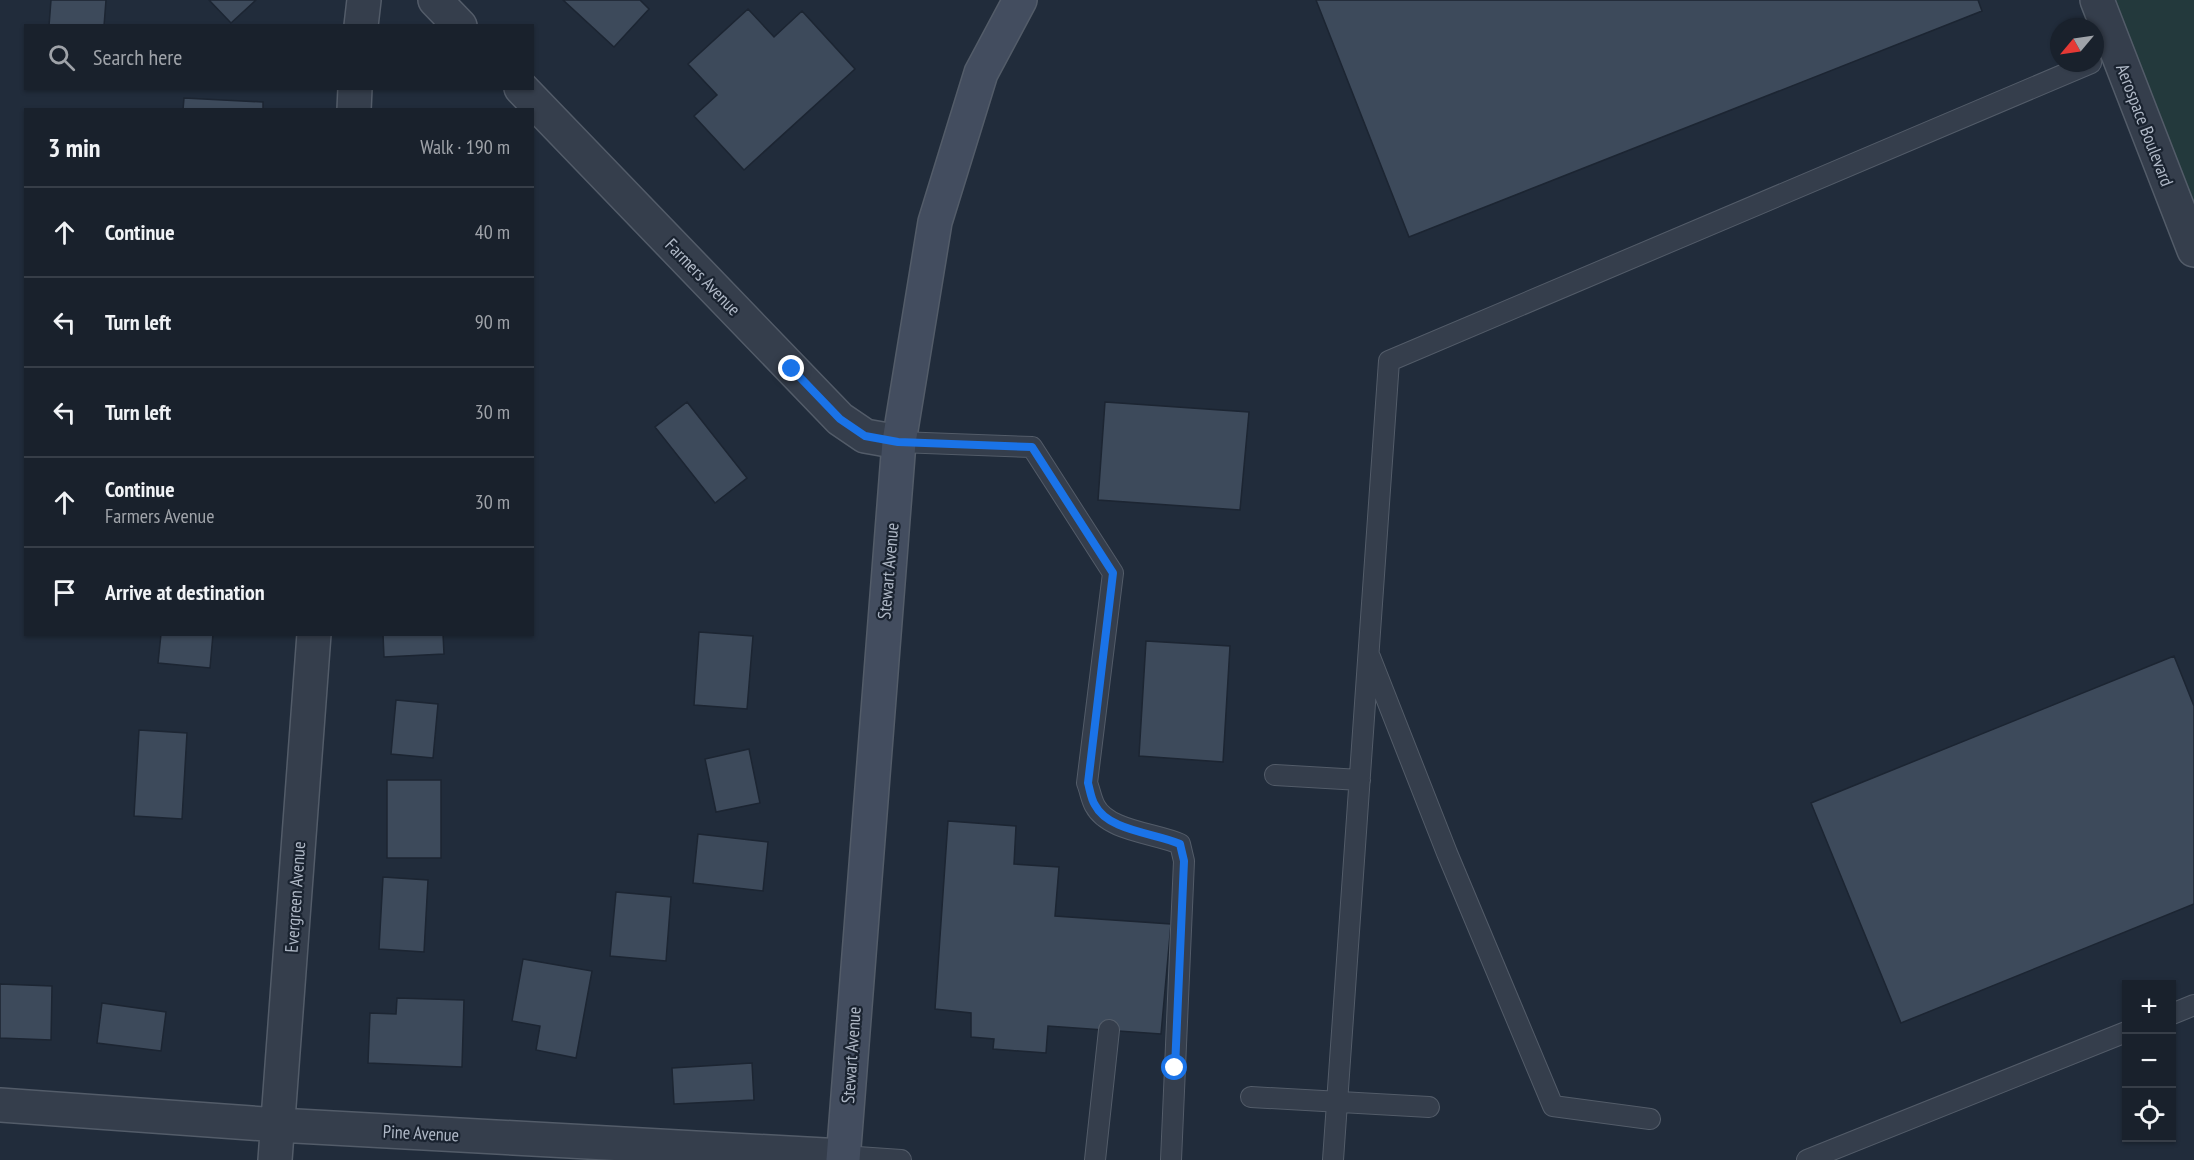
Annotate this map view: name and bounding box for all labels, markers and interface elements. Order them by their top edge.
north arrow [2050,18,2104,72]
search box [24,24,534,90]
icon: search [45,41,78,74]
text: Search here [93,43,182,71]
street label: Aerospace Boulevard [2111,61,2179,189]
text: 3 min [48,131,101,164]
text: Walk · 190 m [420,134,510,160]
icon: ahead [48,216,81,249]
text: Continue [105,218,175,246]
text: 40 m [475,219,510,245]
street label: Farmers Avenue [660,234,746,320]
icon: left [48,306,81,339]
text: Turn left [105,308,171,336]
text: 90 m [475,309,510,335]
route end [778,355,804,381]
icon: left [48,396,81,429]
text: Turn left [105,398,171,426]
text: 30 m [475,399,510,425]
text: Continue [105,475,175,503]
icon: ahead [48,486,81,519]
text: 30 m [475,489,510,515]
text: Farmers Avenue [105,503,215,529]
street label: Stewart Avenue [872,522,904,620]
icon: arrive [48,576,81,609]
text: Arrive at destination [105,578,265,606]
street label: Evergreen Avenue [280,841,310,953]
map controls [2122,980,2176,1142]
button: + [2122,980,2176,1034]
street label: Stewart Avenue [836,1006,866,1104]
button: − [2122,1034,2176,1088]
route start [1161,1054,1187,1080]
button: locate [2122,1088,2176,1142]
street label: Pine Avenue [382,1120,460,1146]

